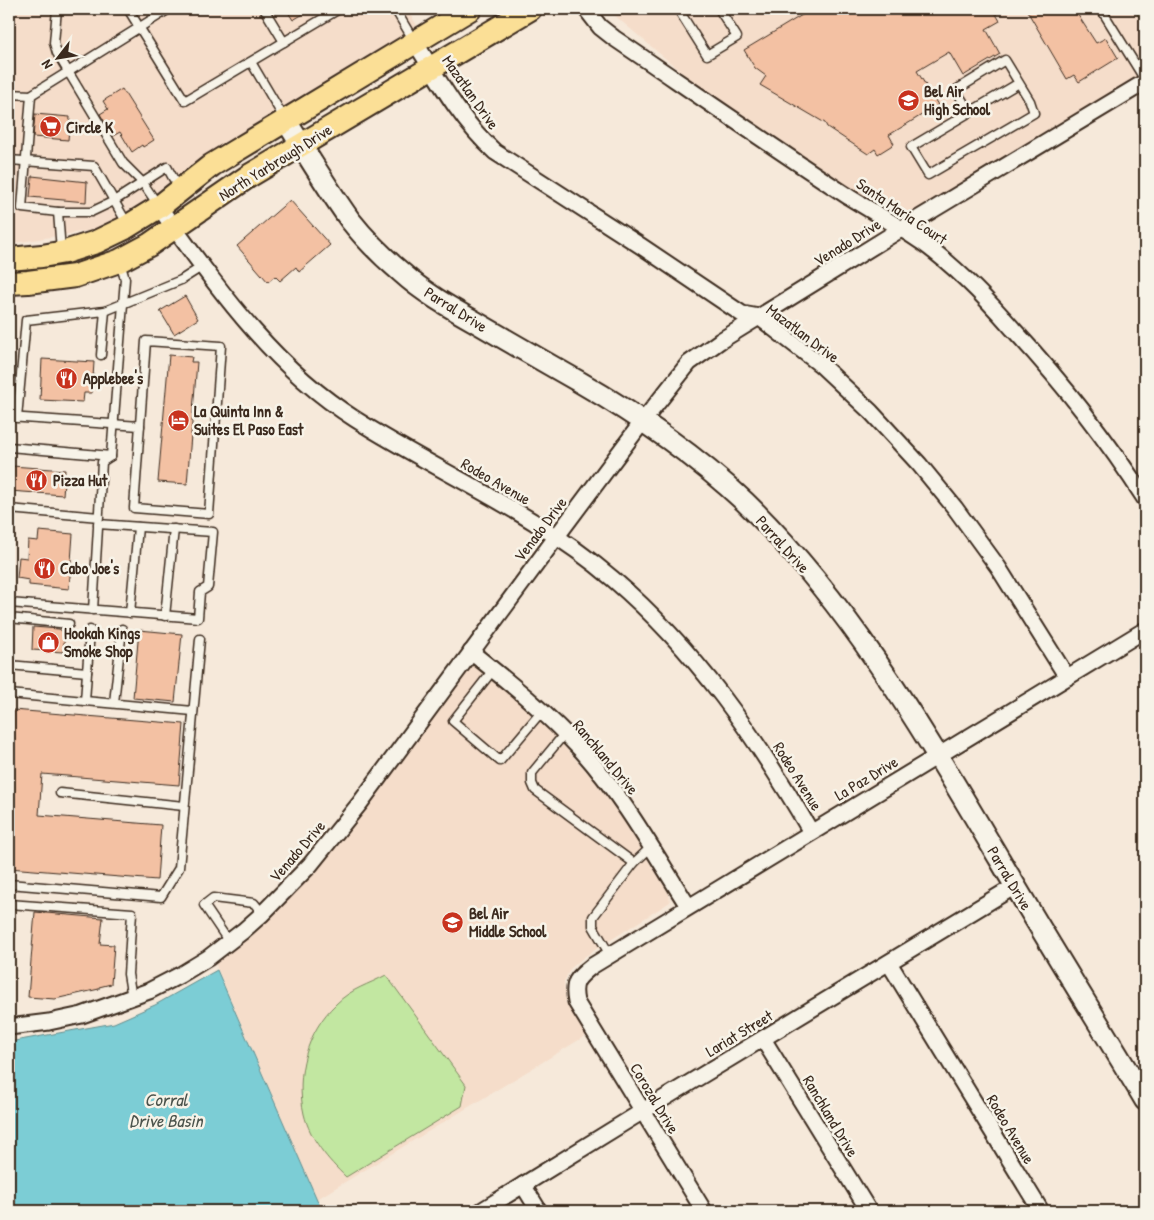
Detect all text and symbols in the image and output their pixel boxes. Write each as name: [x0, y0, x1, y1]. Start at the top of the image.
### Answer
north arrow: [32, 32, 82, 82]
street label: Mazatlan Drive: [437, 50, 505, 134]
text: N: [36, 56, 56, 73]
place label: Bel Air High School: [924, 80, 991, 121]
school or university icon: Bel Air High School: [896, 88, 920, 112]
supermarket icon: Circle K: [38, 115, 62, 139]
place label: Circle K: [66, 116, 114, 138]
street label: North Yarbrough Drive: [214, 118, 336, 206]
street label: Santa Maria Court: [852, 173, 952, 250]
street label: Venado Drive: [809, 212, 885, 271]
street label: Parral Drive: [420, 281, 492, 337]
street label: Mazatlan Drive: [762, 298, 844, 368]
restaurant icon: Applebee's: [55, 366, 79, 390]
place label: Applebee's: [83, 367, 144, 390]
place label: La Quinta Inn & Suites El Paso East: [194, 400, 304, 440]
hotel icon: La Quinta Inn & Suites El Paso East: [166, 408, 190, 432]
street label: Rodeo Avenue: [457, 452, 535, 510]
restaurant icon: Pizza Hut: [25, 468, 49, 492]
place label: Pizza Hut: [53, 469, 108, 491]
street label: Venado Drive: [509, 492, 572, 566]
street label: Parral Drive: [751, 510, 815, 578]
restaurant icon: Cabo Joe's: [32, 556, 56, 580]
place label: Cabo Joe's: [60, 557, 120, 579]
place label: Hookah Kings Smoke Shop: [64, 622, 141, 663]
shop icon: Hookah Kings Smoke Shop: [36, 630, 60, 654]
street label: Ranchland Drive: [568, 715, 644, 800]
street label: Rodeo Avenue: [768, 738, 828, 815]
street label: La Paz Drive: [830, 750, 902, 806]
street label: Venado Drive: [264, 815, 330, 887]
street label: Parral Drive: [982, 842, 1038, 914]
place label: Bel Air Middle School: [469, 902, 547, 942]
school or university icon: Bel Air Middle School: [441, 910, 465, 934]
street label: Lariat Street: [701, 1004, 777, 1062]
street label: Corozal Drive: [625, 1058, 685, 1138]
street label: Ranchland Drive: [798, 1071, 864, 1161]
water label: Corral Drive Basin: [129, 1087, 205, 1133]
street label: Rodeo Avenue: [982, 1090, 1041, 1168]

